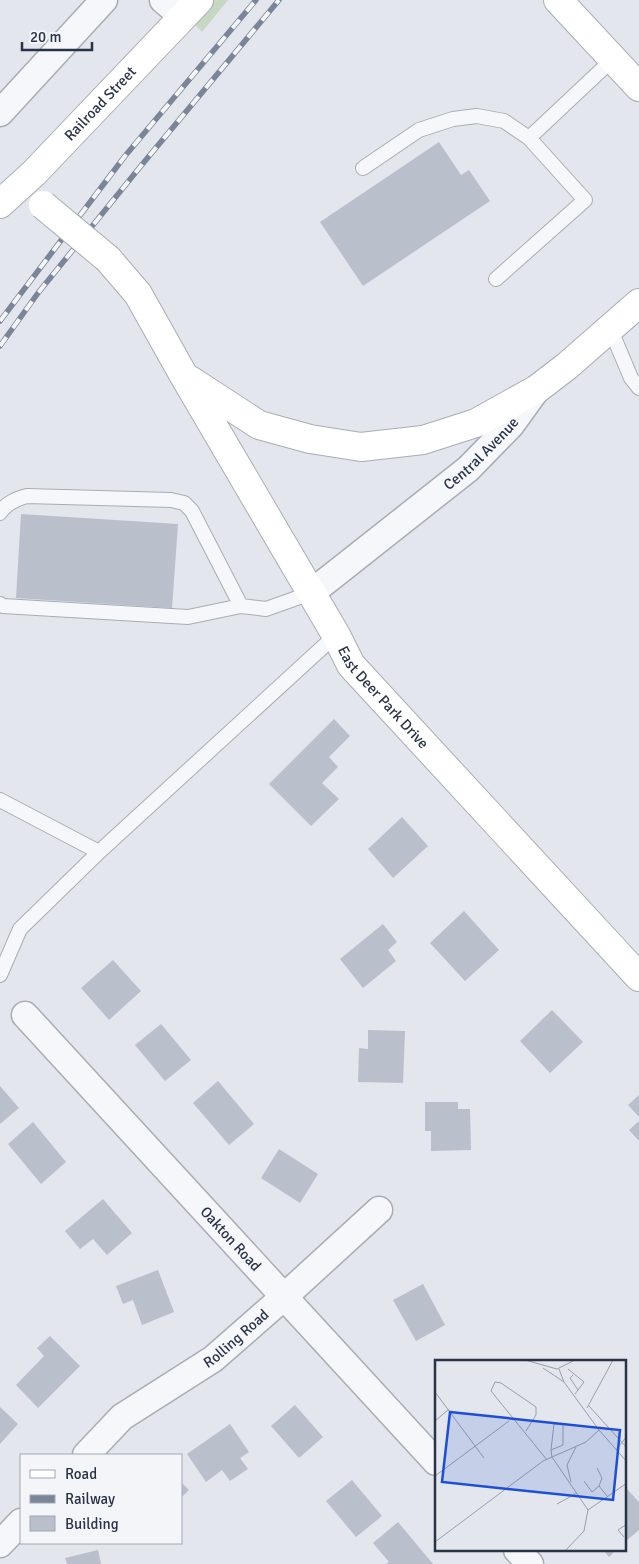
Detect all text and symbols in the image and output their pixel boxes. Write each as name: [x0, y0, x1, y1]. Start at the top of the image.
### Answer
scale bar: [22, 20, 92, 52]
text: 20 m: [30, 28, 61, 46]
street label: Railroad Street: [61, 63, 140, 144]
street label: Central Avenue: [440, 414, 523, 494]
street label: East Deer Park Drive: [334, 643, 432, 752]
street label: Oakton Road: [197, 1203, 265, 1275]
street label: Rolling Road: [200, 1305, 273, 1372]
inset map: [435, 1360, 626, 1552]
legend: [20, 1454, 182, 1544]
text: Road: [65, 1465, 97, 1483]
text: Railway: [65, 1490, 115, 1508]
text: Building: [65, 1515, 119, 1533]

